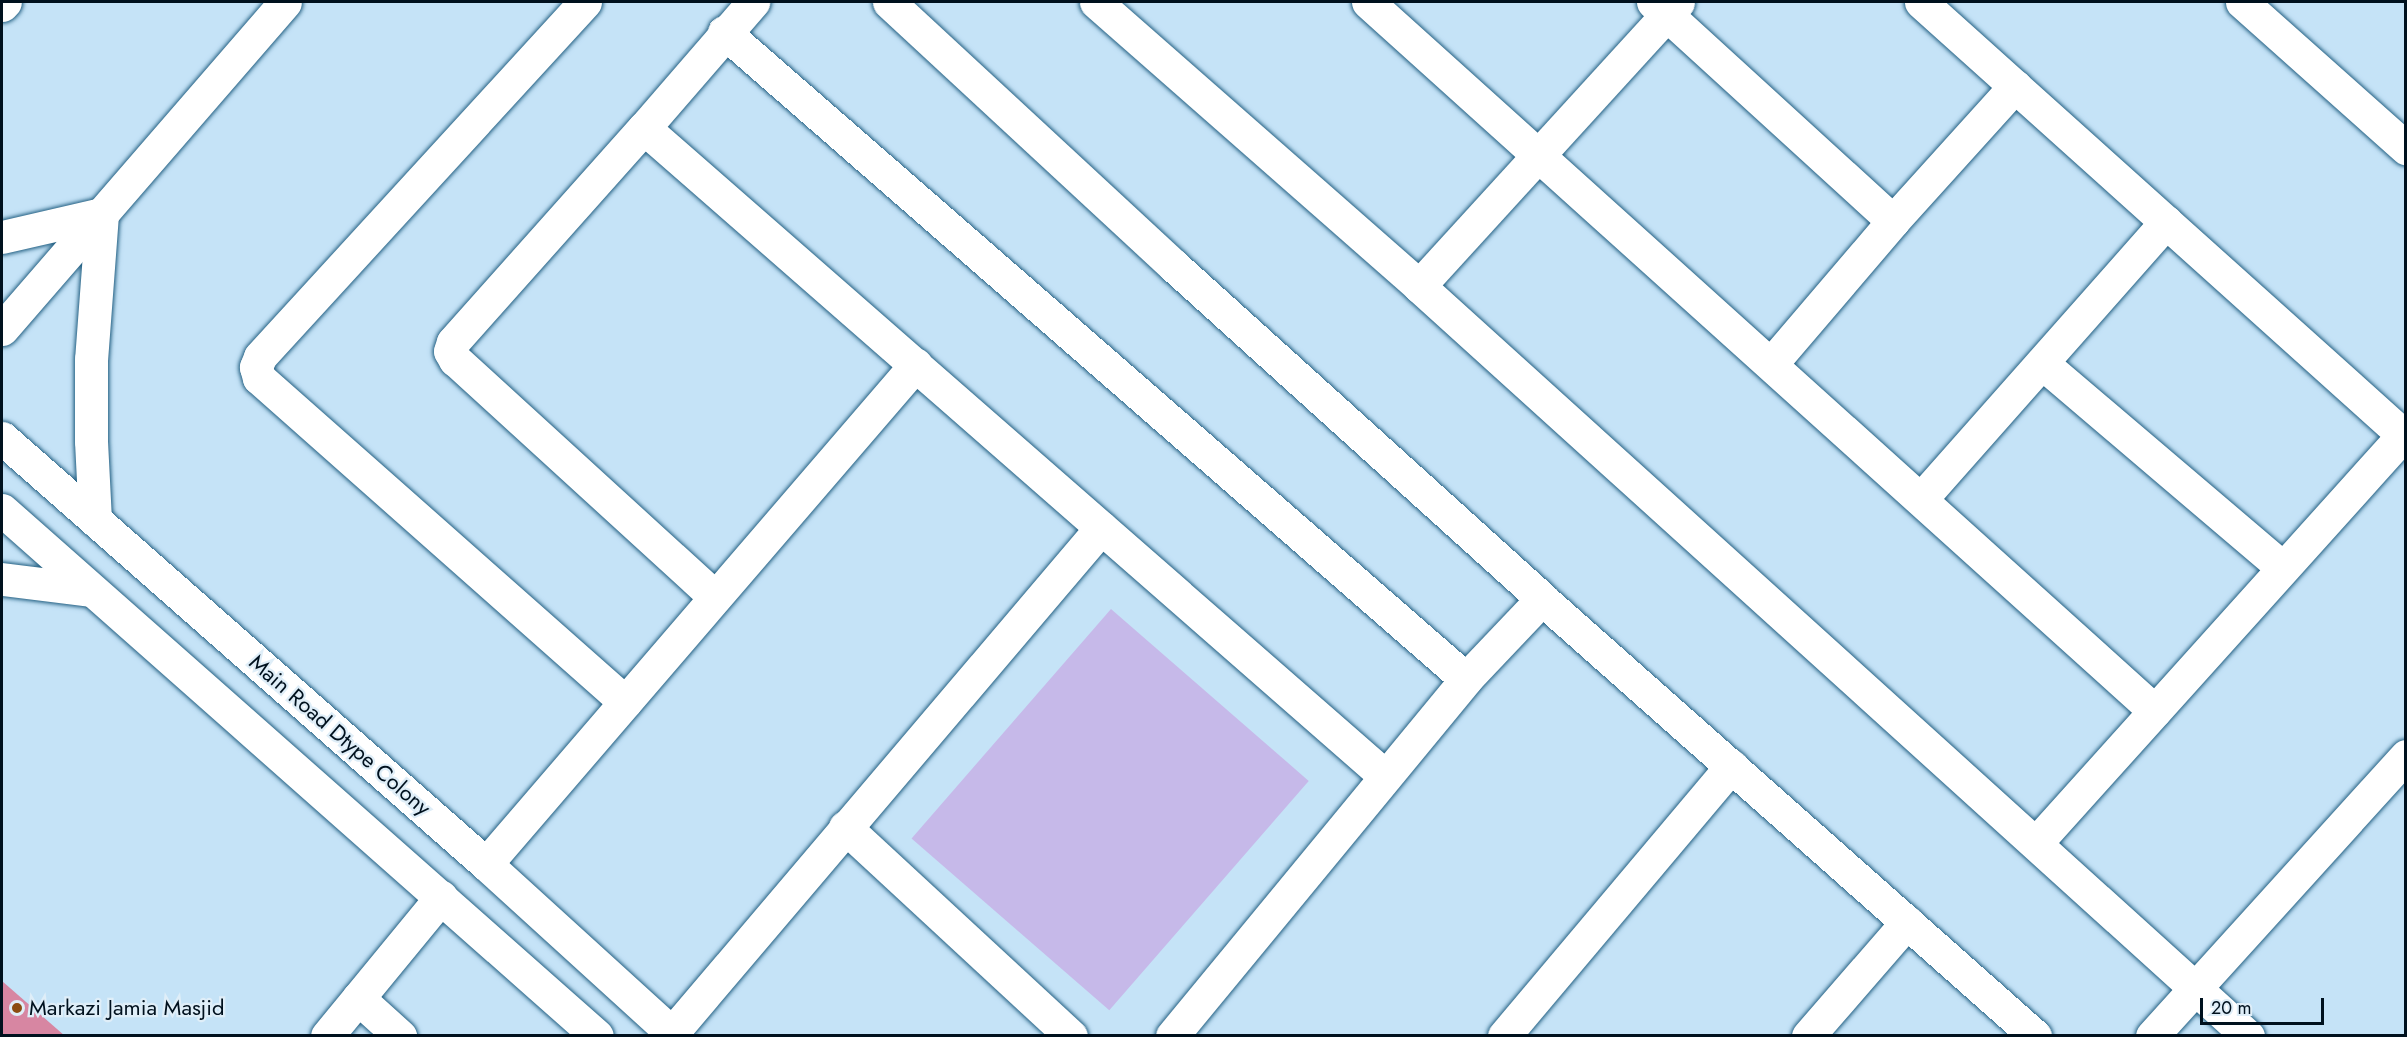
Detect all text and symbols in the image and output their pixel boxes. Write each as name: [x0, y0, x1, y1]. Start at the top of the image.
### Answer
street label: Main Road Dtype Colony: [244, 649, 436, 821]
scale bar: [2203, 986, 2328, 1024]
place label: Markazi Jamia Masjid: [29, 995, 225, 1021]
text: 20 m: [2211, 995, 2251, 1021]
marker: Markazi Jamia Masjid: [10, 1001, 24, 1015]

